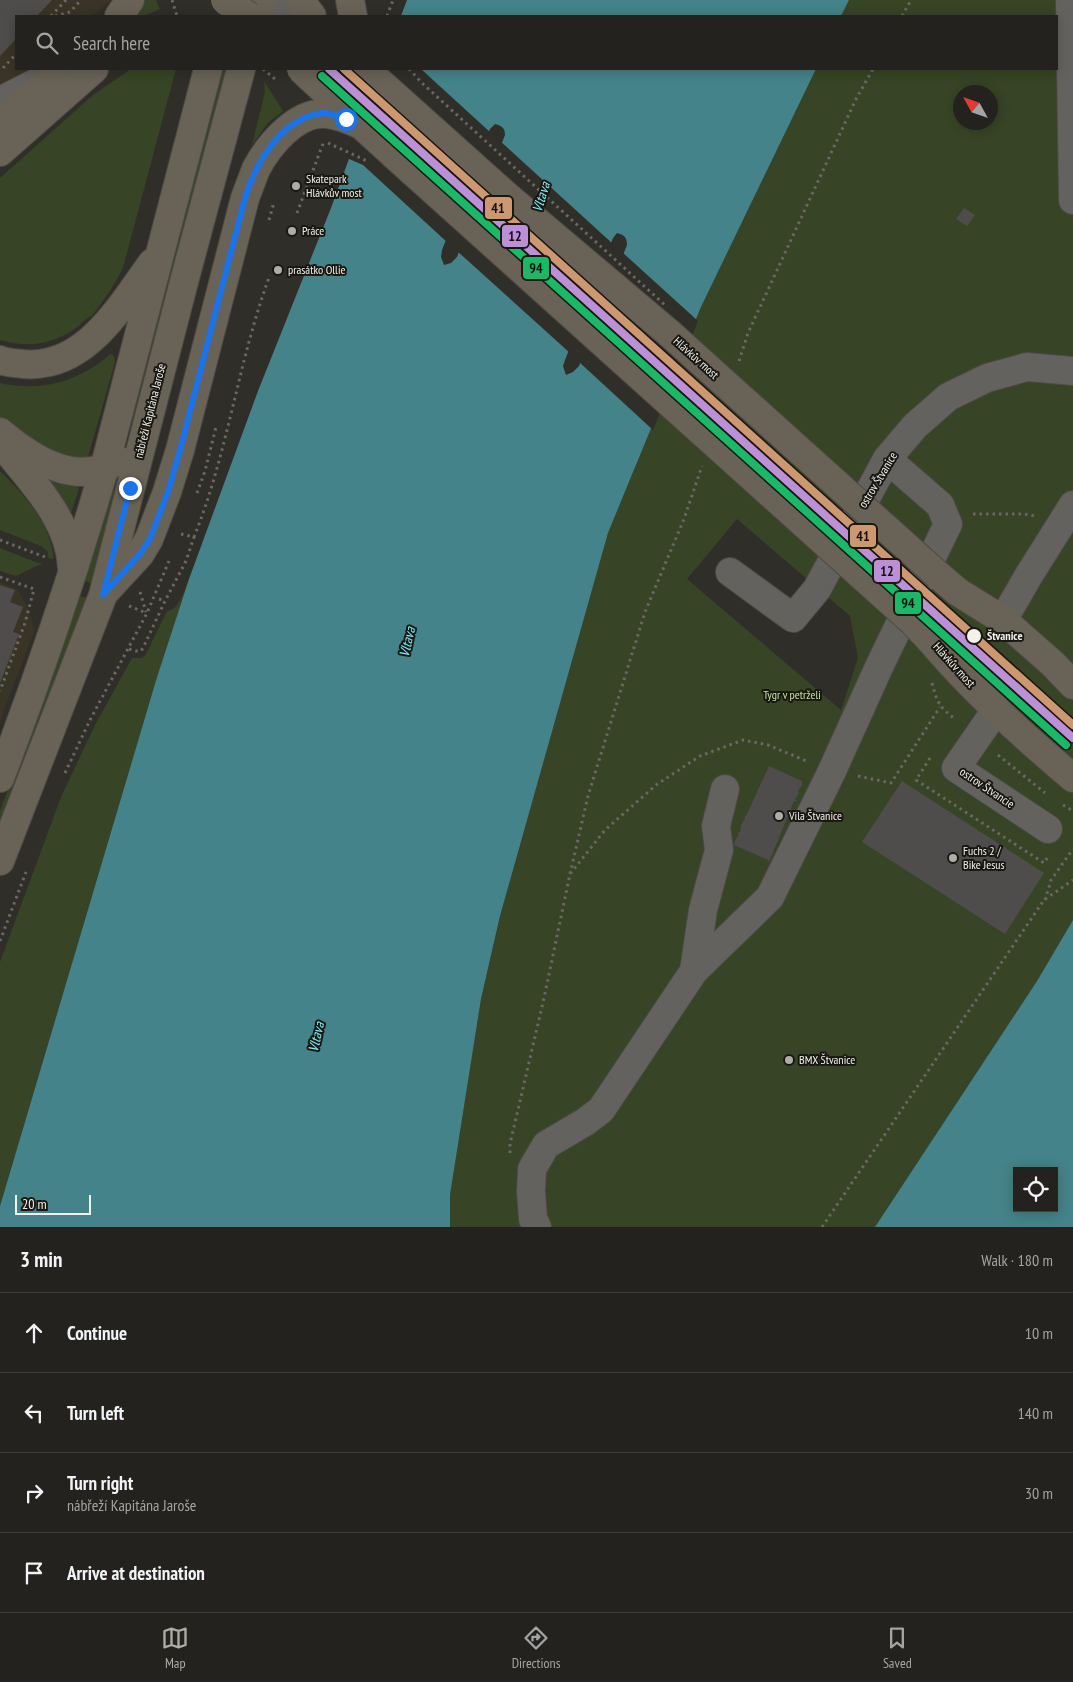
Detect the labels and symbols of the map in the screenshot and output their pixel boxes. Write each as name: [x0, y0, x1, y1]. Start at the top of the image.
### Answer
north arrow: [953, 85, 998, 130]
route start: [335, 108, 358, 131]
place label: Skatepark Hlávkův most: [306, 171, 362, 200]
water label: Vltava: [528, 179, 554, 214]
marker: Skatepark Hlávkův most: [290, 180, 302, 192]
line badge: 41: [484, 196, 513, 220]
text: 41: [491, 199, 505, 217]
place label: Práce: [302, 223, 324, 238]
line badge: 12: [501, 224, 529, 248]
marker: Práce: [286, 225, 298, 237]
text: 12: [508, 227, 522, 245]
line badge: 94: [522, 256, 550, 280]
text: 94: [529, 259, 543, 277]
place label: prasátko Ollie: [288, 262, 346, 277]
marker: prasátko Ollie: [272, 264, 284, 276]
street label: Hlávkův most: [671, 333, 723, 382]
street label: nábřeží Kapitána Jaroše: [130, 362, 169, 460]
street label: ostrov Štvanice: [855, 449, 900, 510]
route end: [119, 477, 142, 500]
line badge: 41: [849, 524, 877, 548]
text: 41: [856, 527, 870, 545]
line badge: 12: [873, 559, 901, 583]
text: 12: [880, 562, 894, 580]
line badge: 94: [894, 591, 922, 615]
text: 94: [901, 594, 915, 612]
water label: Vltava: [395, 624, 419, 659]
marker: Štvanice: [965, 627, 983, 645]
place label: Štvanice: [987, 628, 1023, 643]
street label: Hlávkův most: [930, 639, 979, 691]
park label: Tygr v petrželi: [763, 687, 821, 702]
street label: ostrov Štvancie: [957, 764, 1017, 811]
place label: Vila Štvanice: [788, 808, 842, 823]
marker: Vila Štvanice: [773, 810, 785, 822]
place label: Fuchs 2 / Bike Jesus: [963, 843, 1004, 872]
marker: Fuchs 2 / Bike Jesus: [947, 852, 959, 864]
water label: Vltava: [304, 1019, 328, 1054]
place label: BMX Štvanice: [799, 1052, 855, 1067]
marker: BMX Štvanice: [783, 1054, 795, 1066]
scale bar: [15, 1192, 91, 1215]

